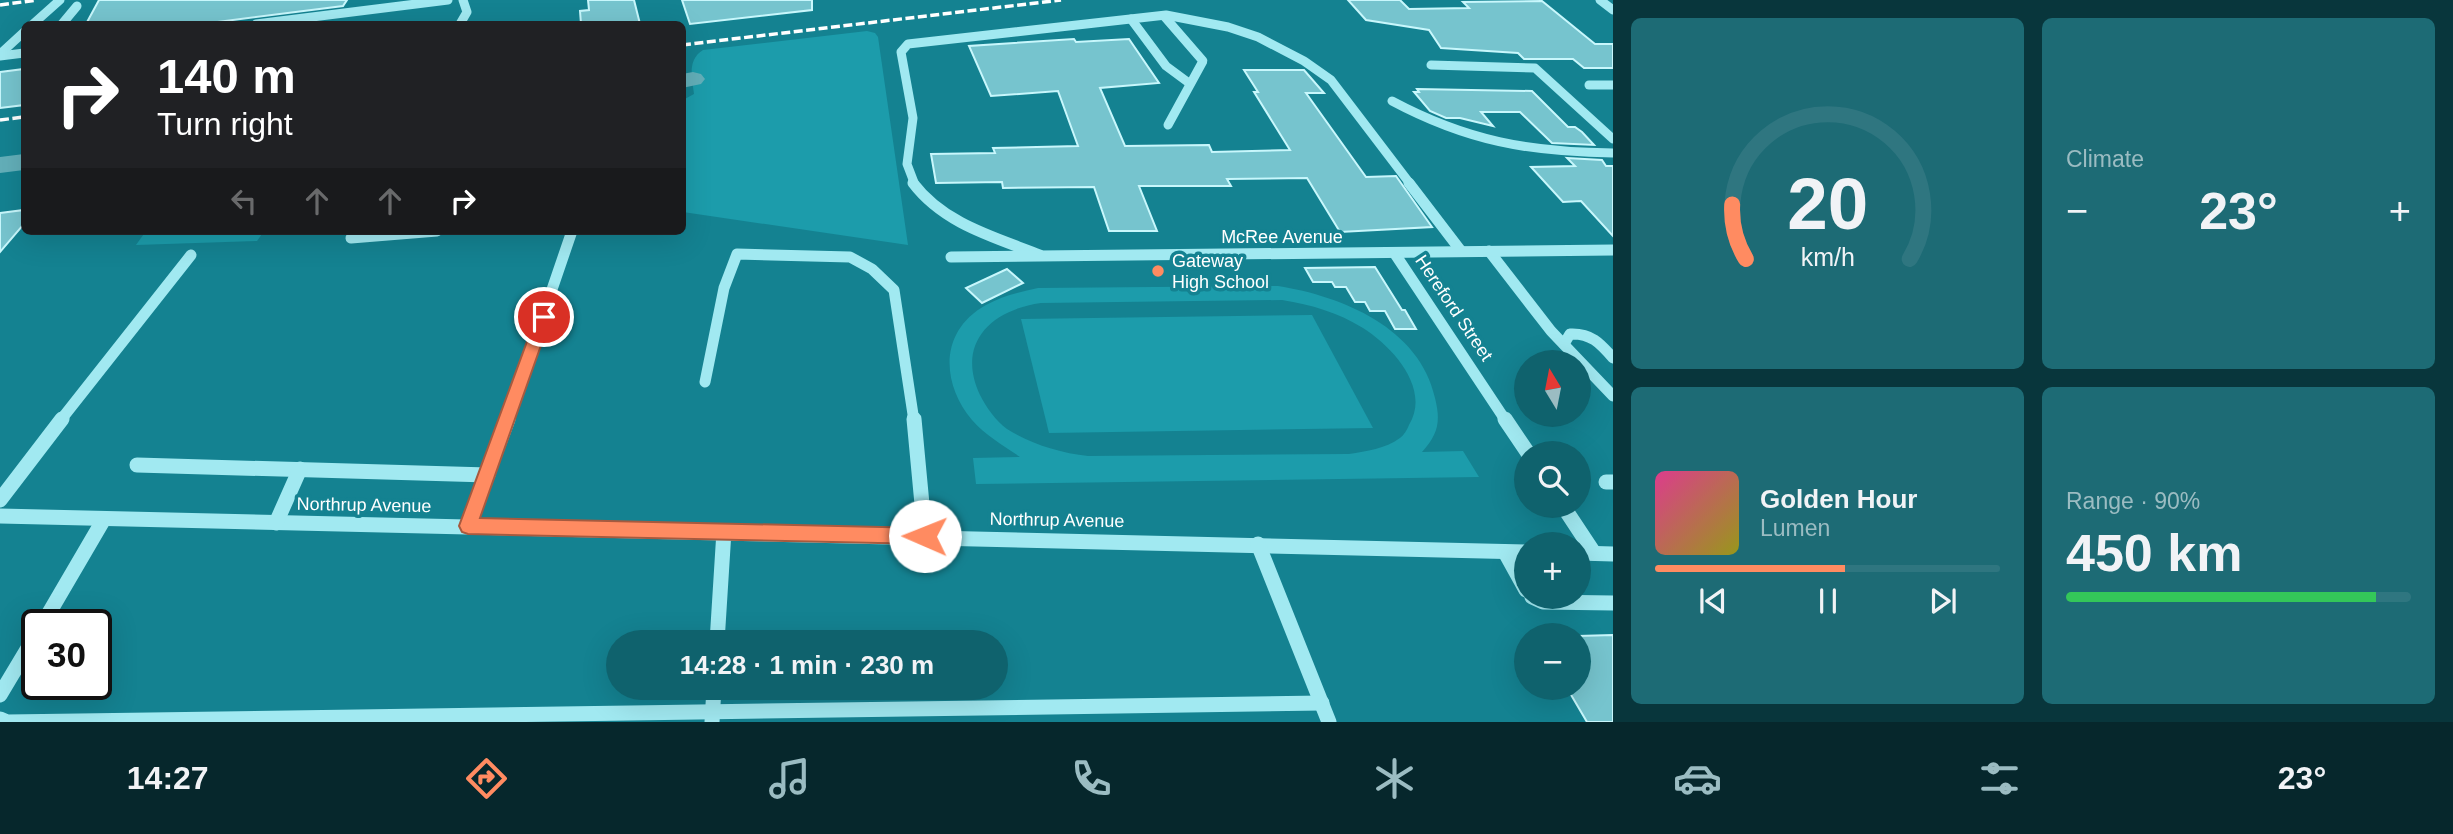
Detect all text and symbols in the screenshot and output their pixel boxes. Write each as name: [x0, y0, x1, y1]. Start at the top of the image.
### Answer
icon: right: [42, 49, 133, 140]
text: 140 m: [157, 49, 296, 103]
text: Turn right: [157, 106, 293, 142]
text: Climate: [2066, 146, 2144, 172]
text: 20: [1787, 164, 1868, 245]
icon: left: [225, 182, 263, 220]
icon: ahead: [298, 182, 336, 220]
icon: ahead: [371, 182, 409, 220]
icon: right: [444, 182, 482, 220]
text: 23°: [2199, 182, 2278, 240]
text: −: [2066, 190, 2088, 232]
text: +: [2389, 190, 2411, 232]
street label: McRee Avenue: [1221, 227, 1343, 247]
text: km/h: [1800, 243, 1855, 271]
place label: Gateway High School: [1172, 251, 1269, 292]
street label: Hereford Street: [1411, 251, 1497, 365]
marker: Gateway High School: [1150, 263, 1166, 279]
pin: [514, 287, 574, 347]
icon: arrive: [525, 298, 563, 336]
north arrow: [1514, 350, 1591, 427]
map controls: [1514, 350, 1591, 700]
button: search: [1514, 441, 1591, 518]
text: Golden Hour: [1760, 484, 1917, 514]
text: Range · 90%: [2066, 488, 2200, 514]
street label: Northrup Avenue: [296, 494, 432, 516]
position arrow: [888, 499, 962, 573]
street label: Northrup Avenue: [989, 509, 1125, 531]
text: Lumen: [1760, 515, 1830, 541]
text: 450 km: [2066, 524, 2242, 582]
button: +: [1514, 532, 1591, 609]
icon: previous: [1694, 582, 1732, 620]
icon: pause: [1809, 582, 1847, 620]
icon: next: [1924, 582, 1962, 620]
speed limit sign: 30: [21, 609, 112, 700]
button: −: [1514, 623, 1591, 700]
text: 14:28 · 1 min · 230 m: [680, 650, 934, 680]
icon: directions: [462, 754, 511, 803]
icon: music: [765, 754, 814, 803]
icon: phone: [1067, 754, 1116, 803]
icon: climate: [1370, 754, 1419, 803]
icon: car: [1673, 754, 1722, 803]
icon: filters: [1975, 754, 2024, 803]
text: 14:27: [127, 760, 209, 796]
text: 23°: [2278, 760, 2326, 796]

